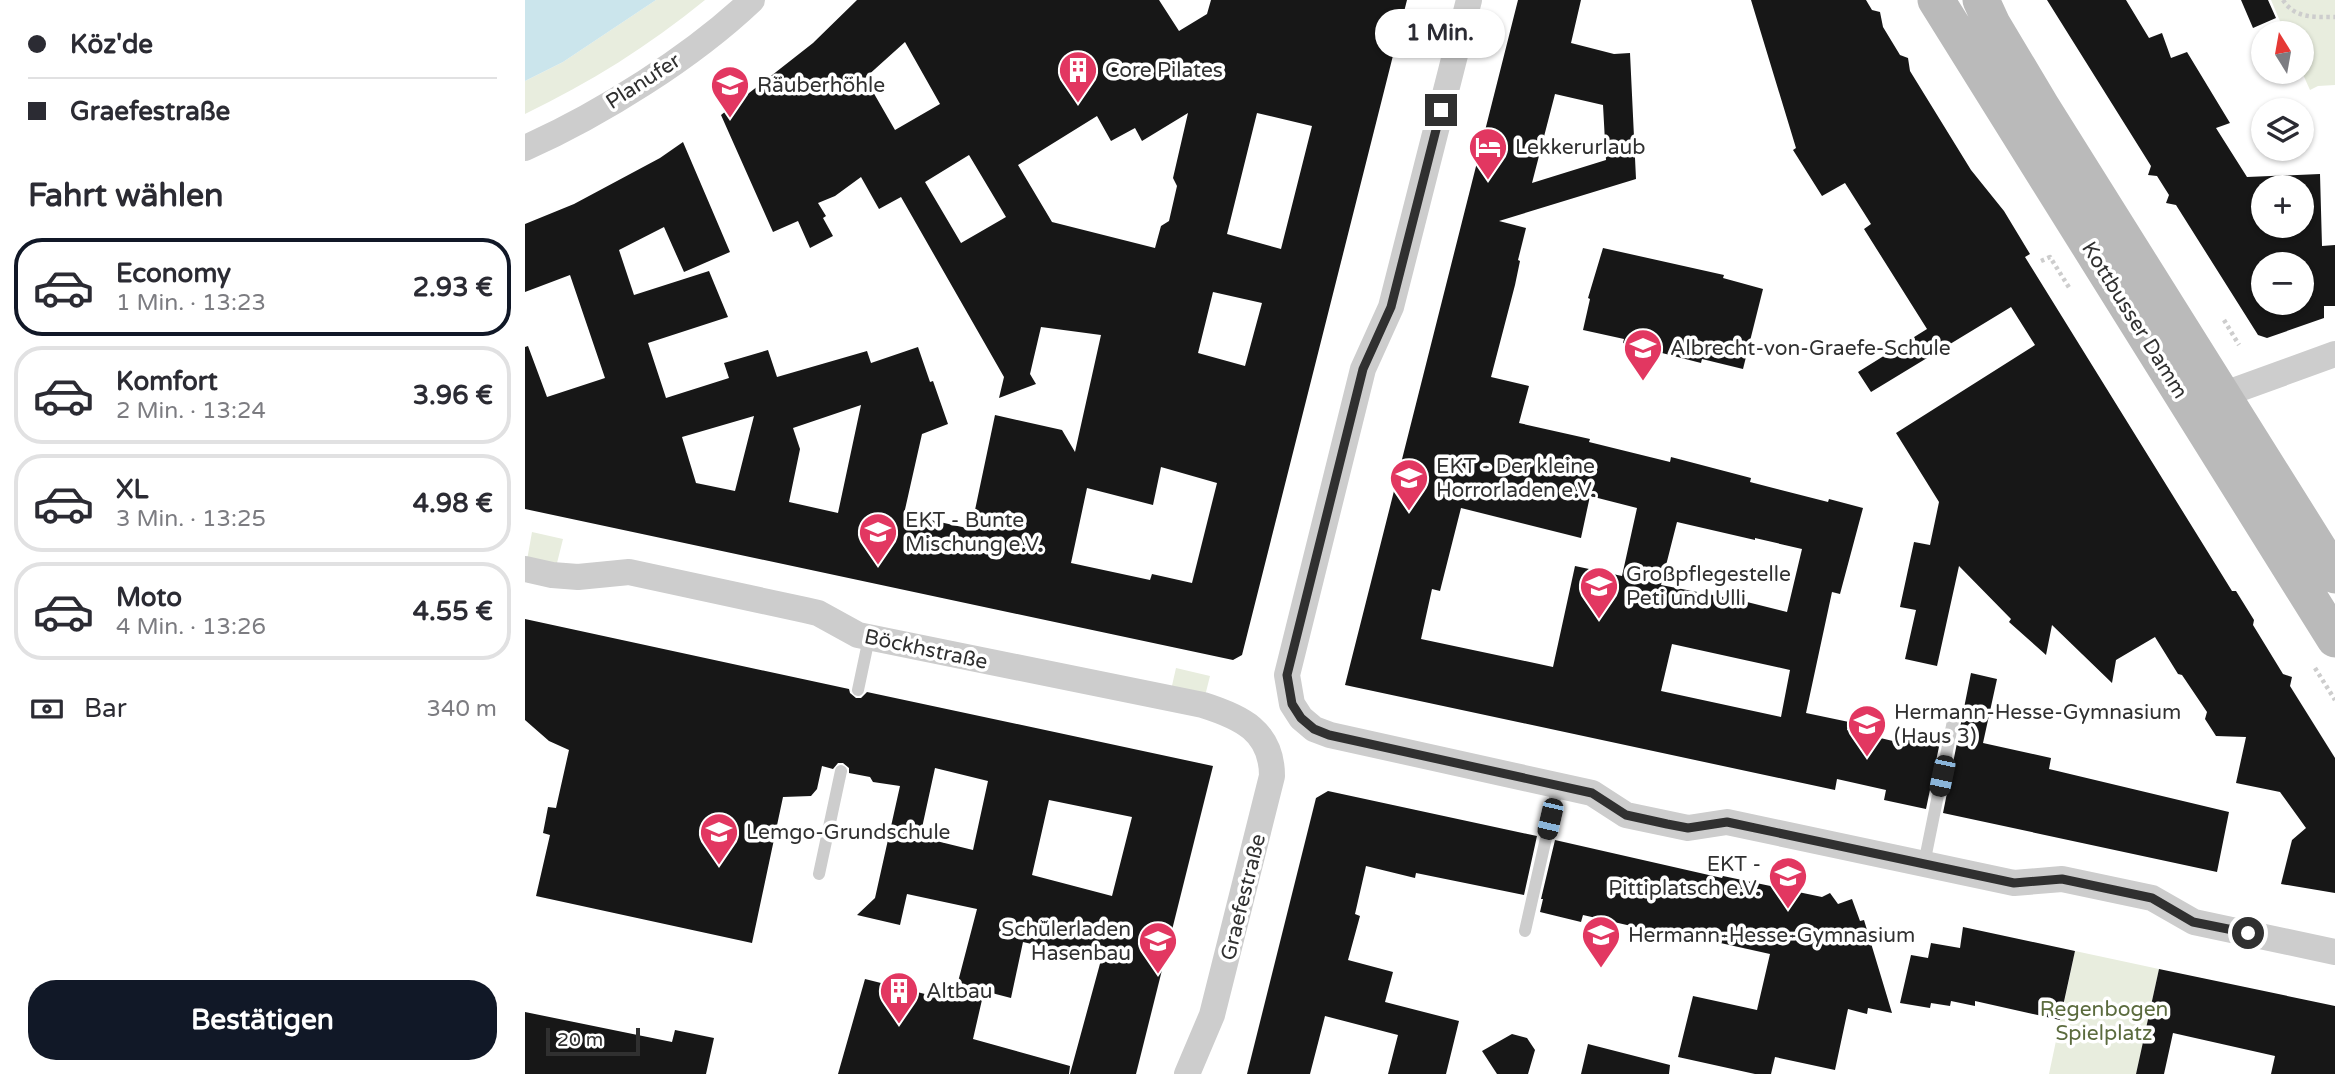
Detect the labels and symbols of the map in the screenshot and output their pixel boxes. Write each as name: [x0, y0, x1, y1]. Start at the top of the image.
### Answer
callout: 1 Min.: [1376, 8, 1506, 57]
north arrow: [2251, 21, 2313, 84]
street label: Planufer: [601, 48, 685, 115]
building icon: Core Pilates: [1057, 49, 1099, 104]
place label: Core Pilates: [1105, 58, 1223, 83]
school or university icon: Räuberhöhle: [709, 64, 751, 119]
place label: Räuberhöhle: [757, 73, 885, 98]
route end: [1425, 94, 1457, 126]
hotel icon: Lekkerurlaub: [1467, 126, 1509, 181]
place label: Lekkerurlaub: [1515, 135, 1645, 160]
street label: Kottbusser Damm: [2076, 237, 2193, 403]
school or university icon: Albrecht-von-Graefe-Schule: [1622, 327, 1664, 382]
place label: Albrecht-von-Graefe-Schule: [1670, 336, 1951, 361]
place label: EKT - Der kleine Horrorladen e.V.: [1436, 454, 1596, 503]
school or university icon: EKT - Der kleine Horrorladen e.V.: [1388, 457, 1430, 512]
place label: EKT - Bunte Mischung e.V.: [905, 508, 1043, 557]
school or university icon: EKT - Bunte Mischung e.V.: [857, 511, 899, 566]
place label: Großpflegestelle Peti und Ulli: [1626, 562, 1791, 611]
school or university icon: Großpflegestelle Peti und Ulli: [1578, 565, 1620, 620]
street label: Böckhstraße: [862, 624, 990, 675]
place label: Hermann-Hesse-Gymnasium (Haus 3): [1894, 700, 2181, 749]
school or university icon: Hermann-Hesse-Gymnasium (Haus 3): [1846, 703, 1888, 758]
car: [1928, 753, 1957, 799]
car: [1536, 796, 1565, 842]
school or university icon: Lemgo-Grundschule: [698, 811, 740, 866]
place label: Lemgo-Grundschule: [746, 820, 951, 845]
street label: Graefestraße: [1216, 831, 1271, 963]
place label: EKT - Pittiplatsch e.V.: [1608, 852, 1761, 901]
school or university icon: EKT - Pittiplatsch e.V.: [1767, 855, 1809, 910]
school or university icon: Hermann-Hesse-Gymnasium: [1580, 914, 1622, 969]
place label: Schülerladen Hasenbau: [1001, 917, 1131, 966]
route start: [2232, 917, 2264, 949]
school or university icon: Schülerladen Hasenbau: [1137, 920, 1179, 975]
place label: Hermann-Hesse-Gymnasium: [1628, 923, 1915, 948]
building icon: Altbau: [878, 970, 920, 1025]
place label: Altbau: [926, 979, 993, 1004]
park label: Regenbogen Spielplatz: [2040, 997, 2168, 1046]
scale bar: [546, 1025, 641, 1057]

